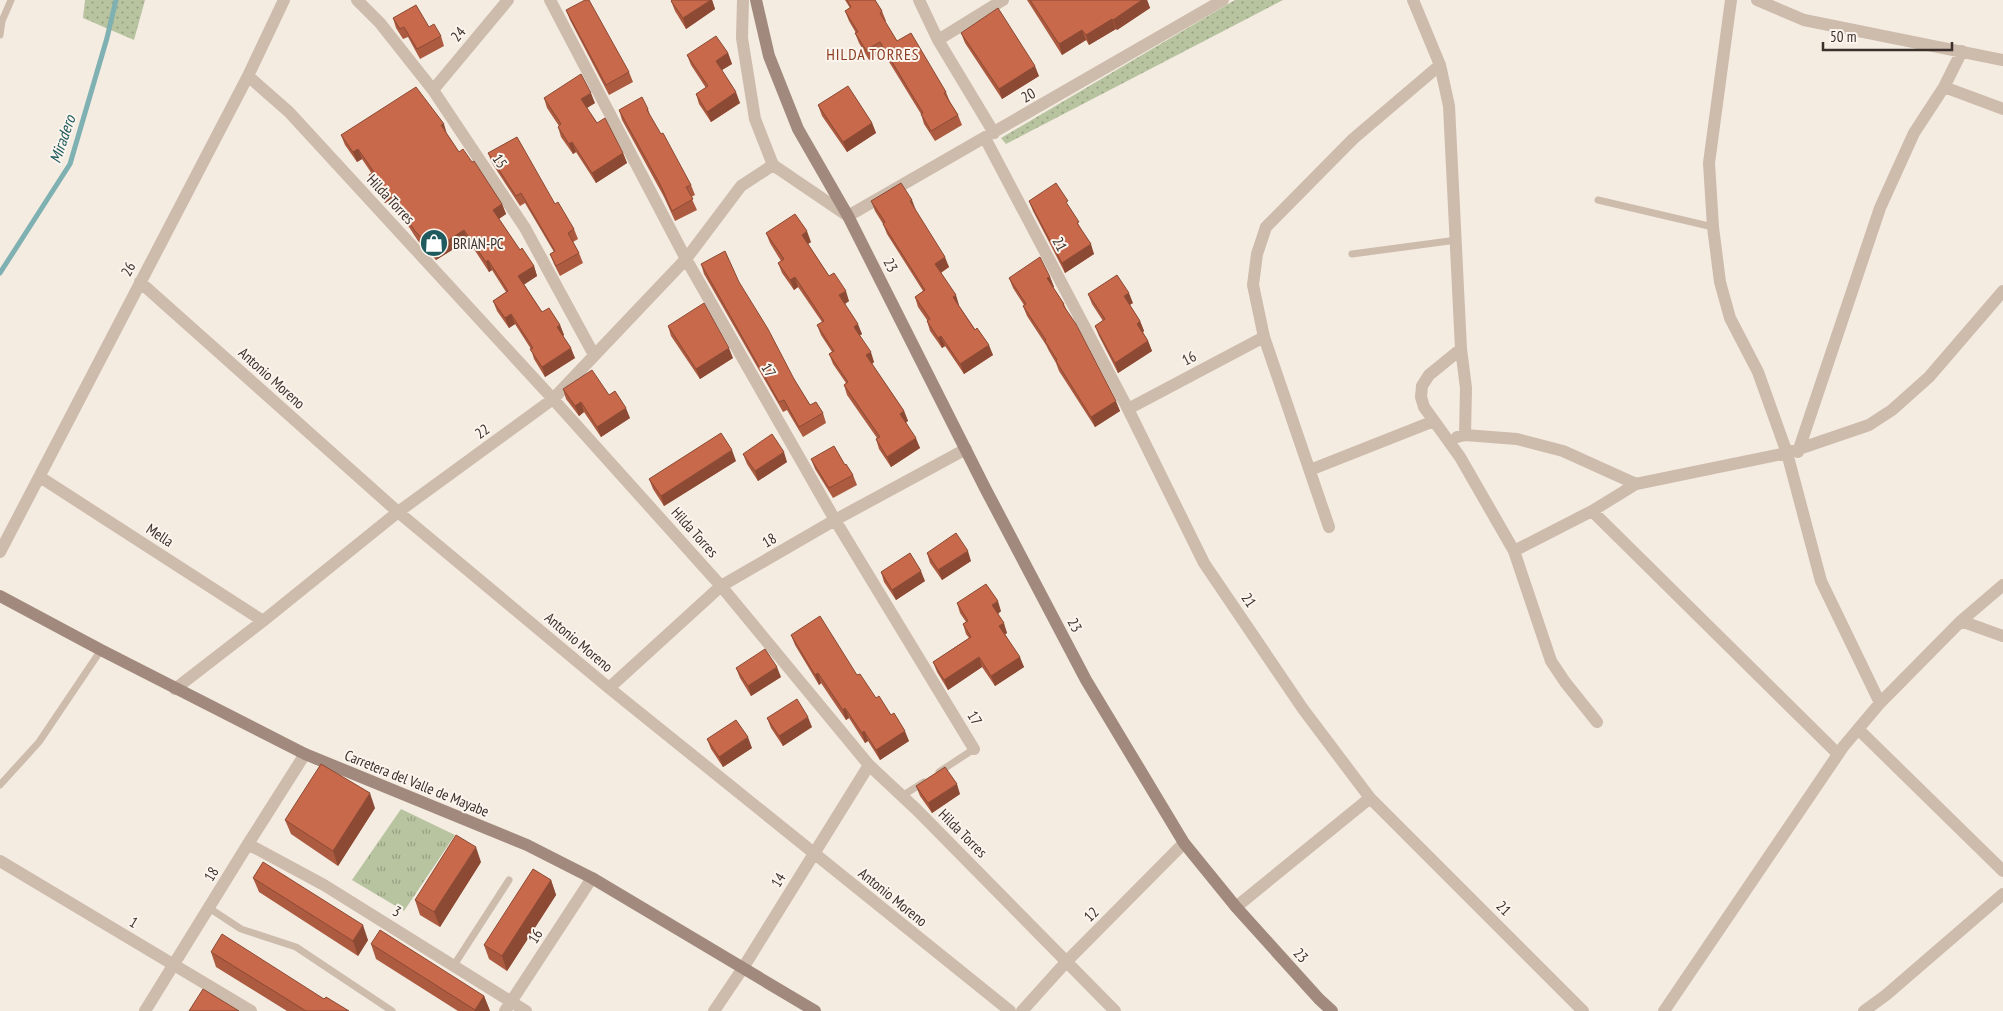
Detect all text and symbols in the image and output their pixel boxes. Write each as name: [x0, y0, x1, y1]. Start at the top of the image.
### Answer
scale bar: [1823, 20, 1952, 52]
street label: 24: [446, 23, 470, 45]
text: 50 m: [1830, 27, 1856, 46]
district label: HILDA TORRES: [826, 44, 920, 64]
street label: 20: [1017, 83, 1039, 107]
water label: Miradero: [45, 111, 80, 166]
street label: 15: [488, 150, 512, 172]
street label: Hilda Torres: [363, 170, 419, 228]
shop icon: BRIAN-PC: [419, 228, 449, 258]
place label: BRIAN-PC: [453, 234, 504, 253]
street label: 21: [1048, 234, 1072, 254]
street label: 23: [879, 255, 903, 275]
street label: 26: [116, 258, 140, 279]
street label: Antonio Moreno: [235, 343, 309, 413]
street label: 16: [1179, 346, 1200, 370]
street label: 17: [757, 359, 781, 381]
street label: 22: [471, 419, 493, 443]
street label: Hilda Torres: [667, 503, 723, 561]
street label: Mella: [143, 519, 177, 551]
street label: 18: [758, 528, 780, 552]
street label: 21: [1237, 589, 1261, 611]
street label: Antonio Moreno: [541, 608, 617, 676]
street label: 23: [1063, 615, 1087, 635]
street label: 17: [963, 707, 987, 729]
street label: Carretera del Valle de Mayabe: [342, 745, 492, 821]
street label: Hilda Torres: [935, 805, 991, 861]
street label: 18: [199, 863, 223, 885]
street label: Antonio Moreno: [855, 863, 931, 931]
street label: 14: [766, 869, 790, 891]
street label: 21: [1493, 897, 1515, 919]
street label: 3: [389, 901, 405, 921]
street label: 12: [1080, 903, 1102, 925]
street label: 1: [126, 912, 142, 932]
street label: 16: [523, 925, 547, 947]
street label: 23: [1289, 944, 1313, 966]

